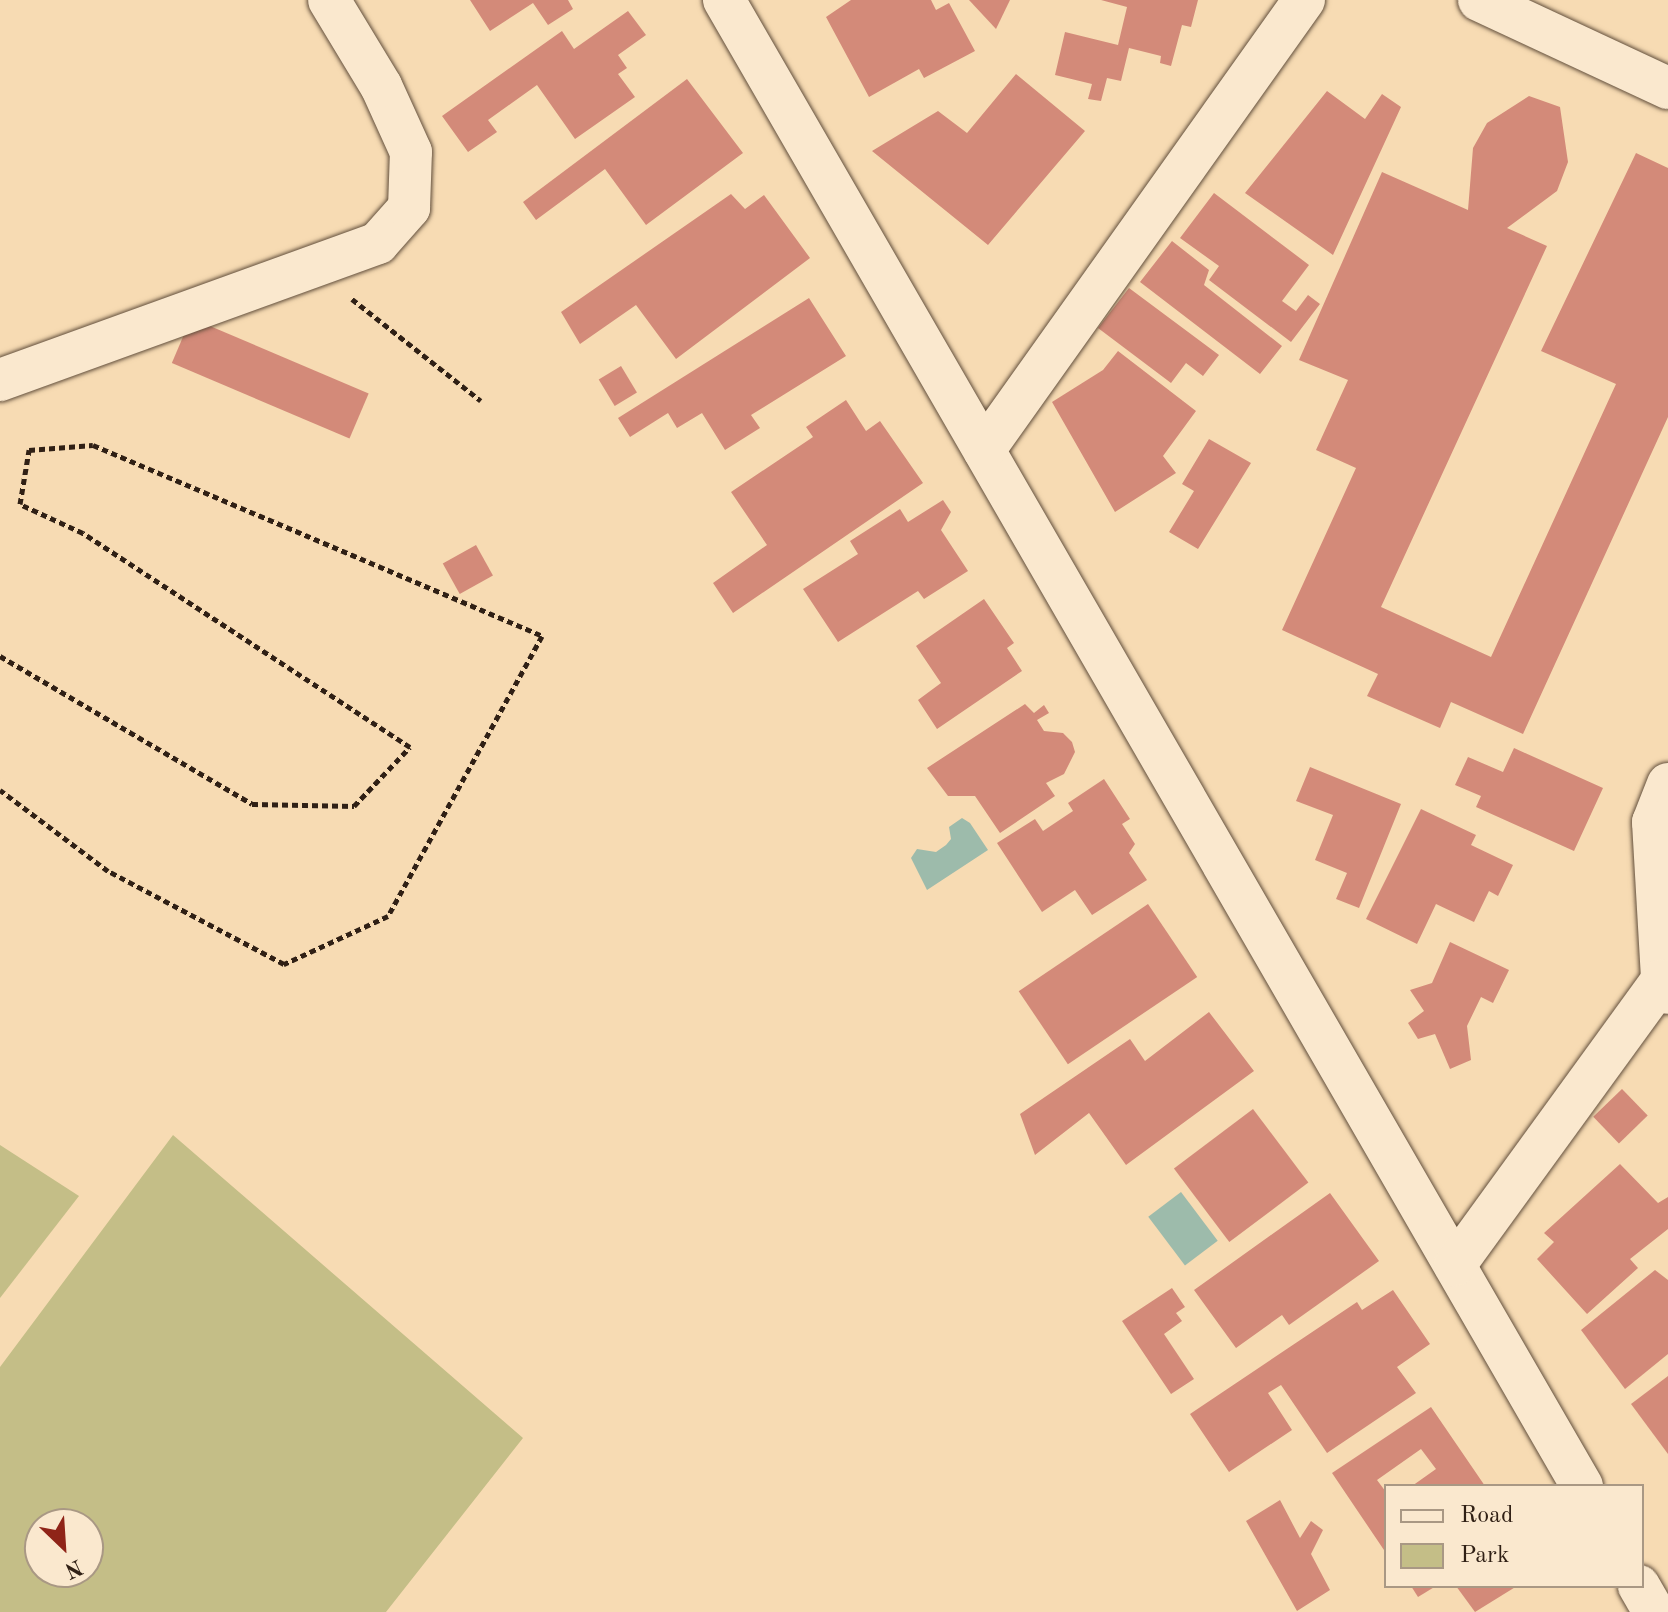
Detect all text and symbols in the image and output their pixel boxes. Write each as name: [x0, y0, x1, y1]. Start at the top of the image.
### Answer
legend: [1384, 1484, 1644, 1588]
text: Road: [1460, 1504, 1513, 1528]
north arrow: [24, 1508, 104, 1588]
text: Park: [1460, 1544, 1509, 1568]
text: N: [61, 1554, 86, 1581]

